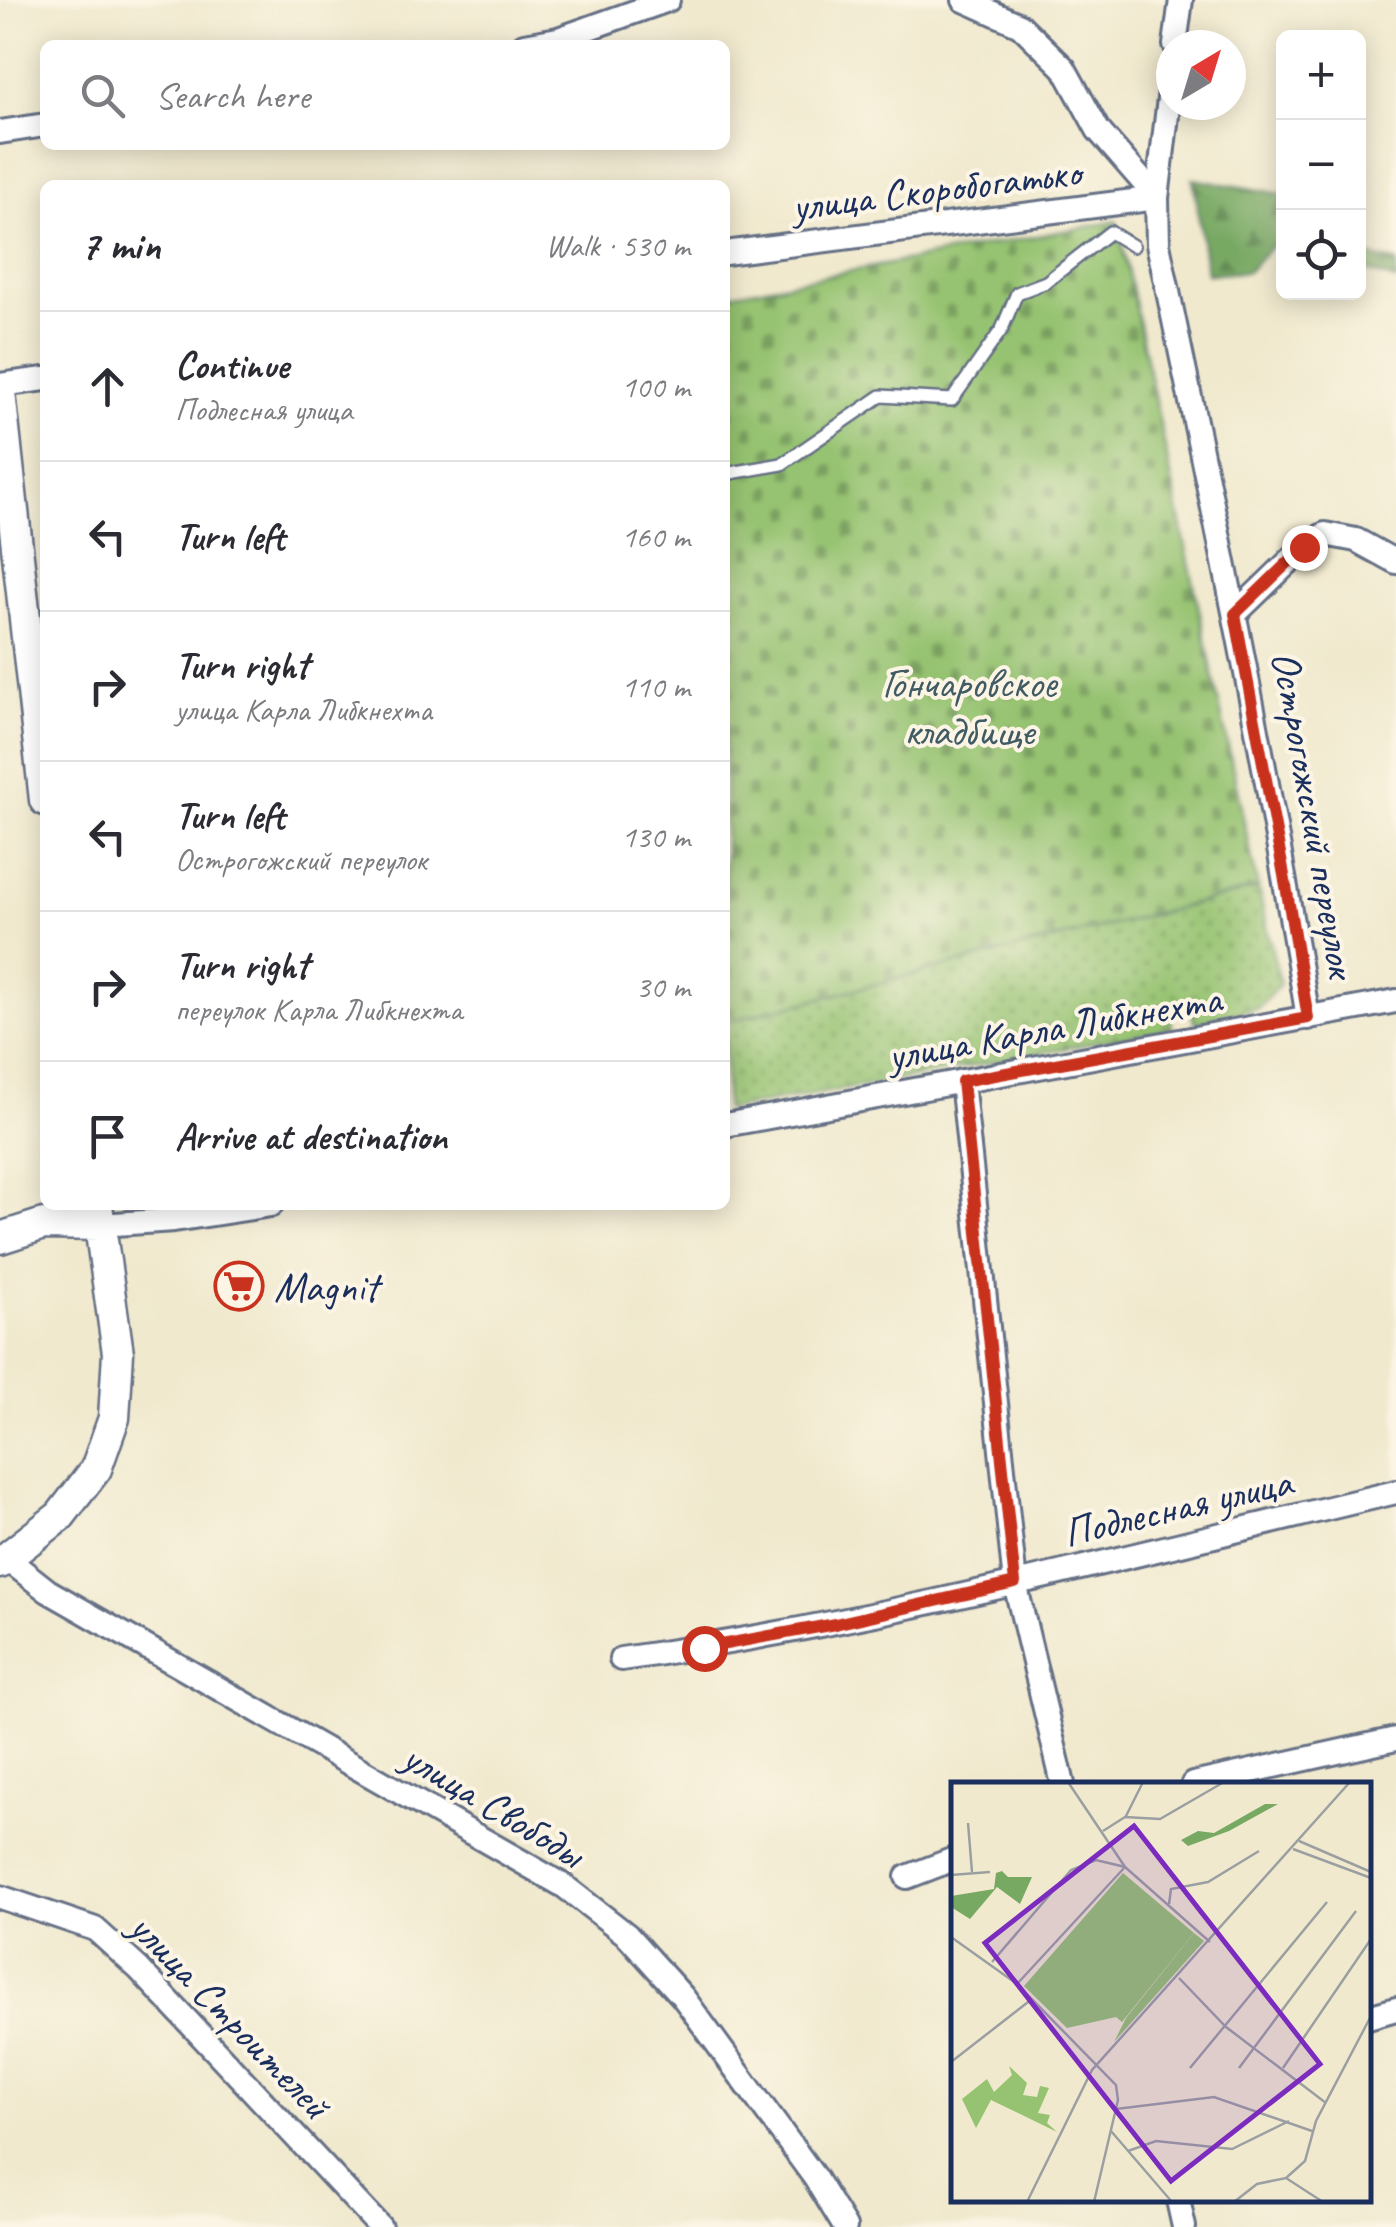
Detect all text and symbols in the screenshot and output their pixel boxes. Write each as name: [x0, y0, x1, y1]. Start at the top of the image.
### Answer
north arrow: [1156, 30, 1246, 120]
map controls: [1276, 30, 1366, 300]
button: +: [1276, 30, 1366, 120]
search box: [40, 40, 730, 150]
icon: search: [75, 68, 130, 123]
text: Search here: [155, 72, 310, 119]
button: −: [1276, 120, 1366, 210]
street label: улица Скоробогатько: [786, 145, 1088, 234]
button: locate: [1276, 210, 1366, 300]
text: 7 min: [80, 219, 160, 272]
text: Walk · 530 m: [546, 225, 690, 266]
text: Continue: [175, 342, 289, 389]
icon: ahead: [80, 359, 135, 414]
text: 100 m: [621, 366, 690, 407]
text: Подлесная улица: [175, 389, 352, 430]
icon: left: [80, 509, 135, 564]
text: Turn left: [175, 513, 285, 560]
text: 160 m: [621, 516, 690, 557]
route end: [1282, 525, 1328, 571]
text: Turn right: [175, 642, 309, 689]
street label: Острогожский переулок: [1259, 647, 1369, 985]
park label: Гончаровское кладбище: [882, 657, 1058, 758]
icon: right: [80, 659, 135, 714]
text: 110 m: [621, 666, 690, 707]
text: улица Карла Либкнехта: [175, 689, 432, 730]
text: Turn left: [175, 792, 285, 839]
icon: left: [80, 809, 135, 864]
text: 130 m: [621, 816, 690, 857]
text: Острогожский переулок: [175, 839, 427, 880]
text: Turn right: [175, 942, 309, 989]
icon: right: [80, 959, 135, 1014]
text: 30 m: [636, 966, 690, 1007]
street label: улица Карла Либкнехта: [881, 972, 1228, 1083]
text: переулок Карла Либкнехта: [175, 989, 462, 1030]
icon: arrive: [80, 1109, 135, 1164]
text: Arrive at destination: [175, 1113, 447, 1160]
supermarket icon: Magnit: [213, 1260, 265, 1312]
place label: Magnit: [274, 1261, 383, 1314]
street label: Подлесная улица: [1058, 1455, 1299, 1559]
route start: [682, 1626, 728, 1672]
street label: улица Свободы: [390, 1729, 596, 1881]
inset map: [951, 1782, 1371, 2202]
street label: улица Строителей: [116, 1899, 344, 2132]

